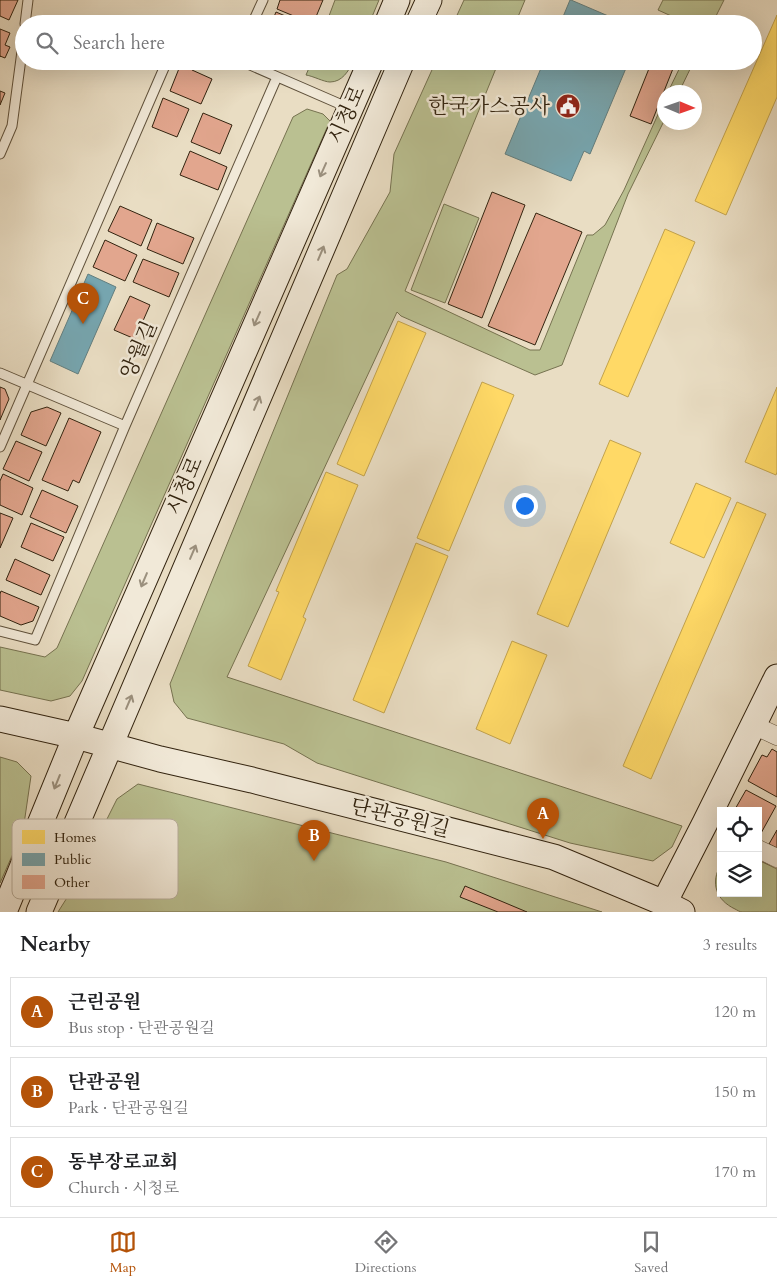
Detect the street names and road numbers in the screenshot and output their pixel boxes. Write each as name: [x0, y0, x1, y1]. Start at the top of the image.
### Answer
street label: 시청로: [321, 81, 373, 149]
street label: 앙월길: [114, 316, 164, 384]
street label: 시청로: [160, 452, 210, 520]
street label: 단관공원길: [347, 792, 453, 844]

